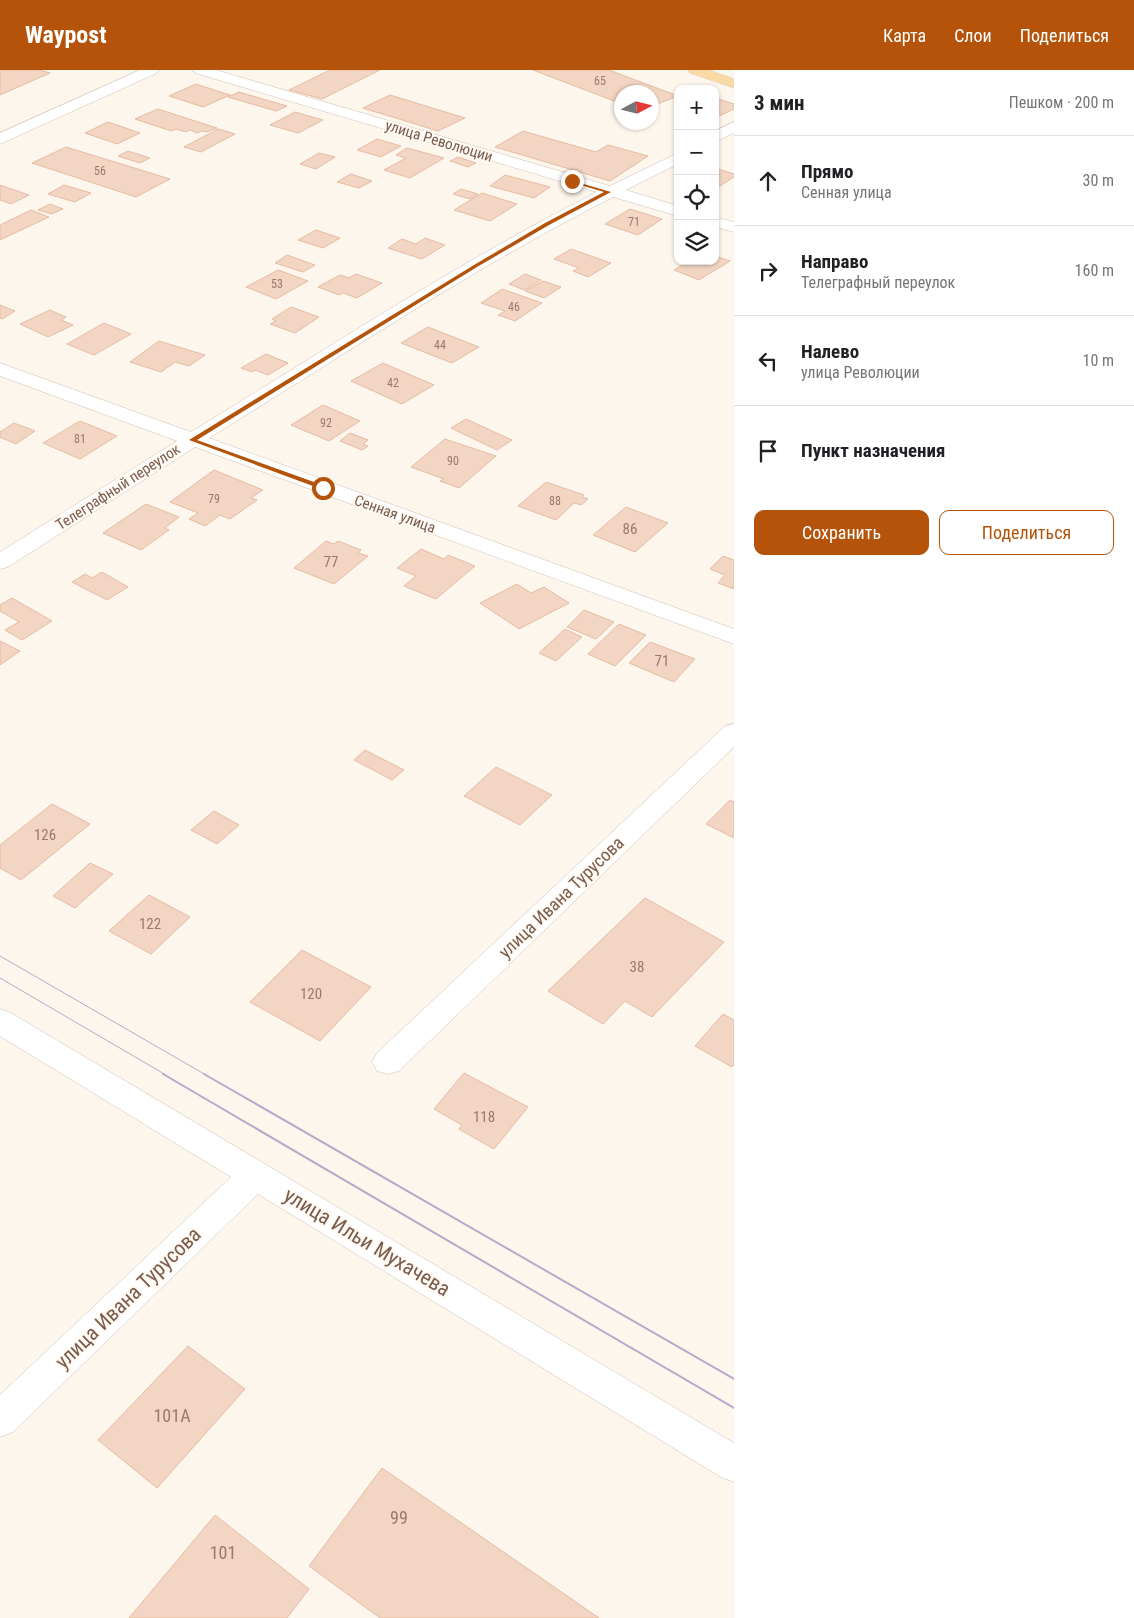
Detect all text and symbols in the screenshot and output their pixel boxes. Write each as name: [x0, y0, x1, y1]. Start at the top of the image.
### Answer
text: Waypost: [25, 21, 107, 49]
text: Карта: [883, 25, 926, 46]
text: Слои: [954, 25, 992, 46]
text: Поделиться: [1020, 25, 1109, 46]
house number: 65: [594, 74, 606, 88]
north arrow: [614, 85, 659, 130]
map controls: [674, 85, 719, 265]
button: +: [674, 85, 719, 130]
text: 3 мин: [754, 91, 804, 115]
text: Пешком · 200 m: [1009, 93, 1114, 112]
street label: улица Революции: [383, 116, 495, 166]
button: −: [674, 130, 719, 175]
text: Прямо: [801, 160, 854, 183]
house number: 56: [94, 164, 106, 178]
icon: ahead: [754, 167, 782, 195]
route end: [561, 170, 584, 193]
text: 30 m: [1082, 171, 1114, 190]
button: locate: [674, 175, 719, 220]
text: Сенная улица: [801, 183, 892, 202]
house number: 71: [628, 215, 640, 229]
button: layers: [674, 220, 719, 265]
text: Направо: [801, 250, 868, 273]
icon: right: [754, 257, 782, 285]
text: 160 m: [1075, 261, 1114, 280]
text: Телеграфный переулок: [801, 273, 955, 292]
house number: 53: [271, 277, 283, 291]
house number: 46: [508, 300, 520, 314]
house number: 44: [434, 338, 446, 352]
text: Налево: [801, 340, 859, 363]
icon: left: [754, 347, 782, 375]
text: 10 m: [1082, 351, 1114, 370]
text: улица Революции: [801, 363, 920, 382]
house number: 42: [387, 376, 399, 390]
house number: 92: [320, 416, 332, 430]
house number: 81: [74, 432, 86, 446]
icon: arrive: [754, 437, 782, 465]
text: Пункт назначения: [801, 439, 945, 462]
street label: Телеграфный переулок: [52, 440, 184, 534]
house number: 90: [447, 454, 459, 468]
route start: [312, 477, 335, 500]
street label: Сенная улица: [352, 491, 438, 537]
house number: 79: [208, 492, 220, 506]
house number: 88: [549, 494, 561, 508]
button: Сохранить: [754, 510, 929, 555]
button: Поделиться: [939, 510, 1114, 555]
house number: 86: [623, 520, 637, 538]
house number: 77: [324, 553, 338, 571]
house number: 71: [655, 652, 669, 670]
house number: 126: [34, 826, 56, 844]
street label: улица Ивана Турусова: [494, 832, 628, 962]
house number: 122: [139, 915, 161, 933]
house number: 38: [630, 958, 644, 976]
house number: 120: [300, 985, 322, 1003]
house number: 118: [473, 1108, 495, 1126]
street label: улица Ильи Мухачева: [280, 1183, 454, 1301]
street label: улица Ивана Турусова: [50, 1222, 206, 1374]
house number: 101А: [153, 1405, 191, 1426]
house number: 99: [390, 1507, 408, 1528]
house number: 101: [210, 1542, 236, 1563]

